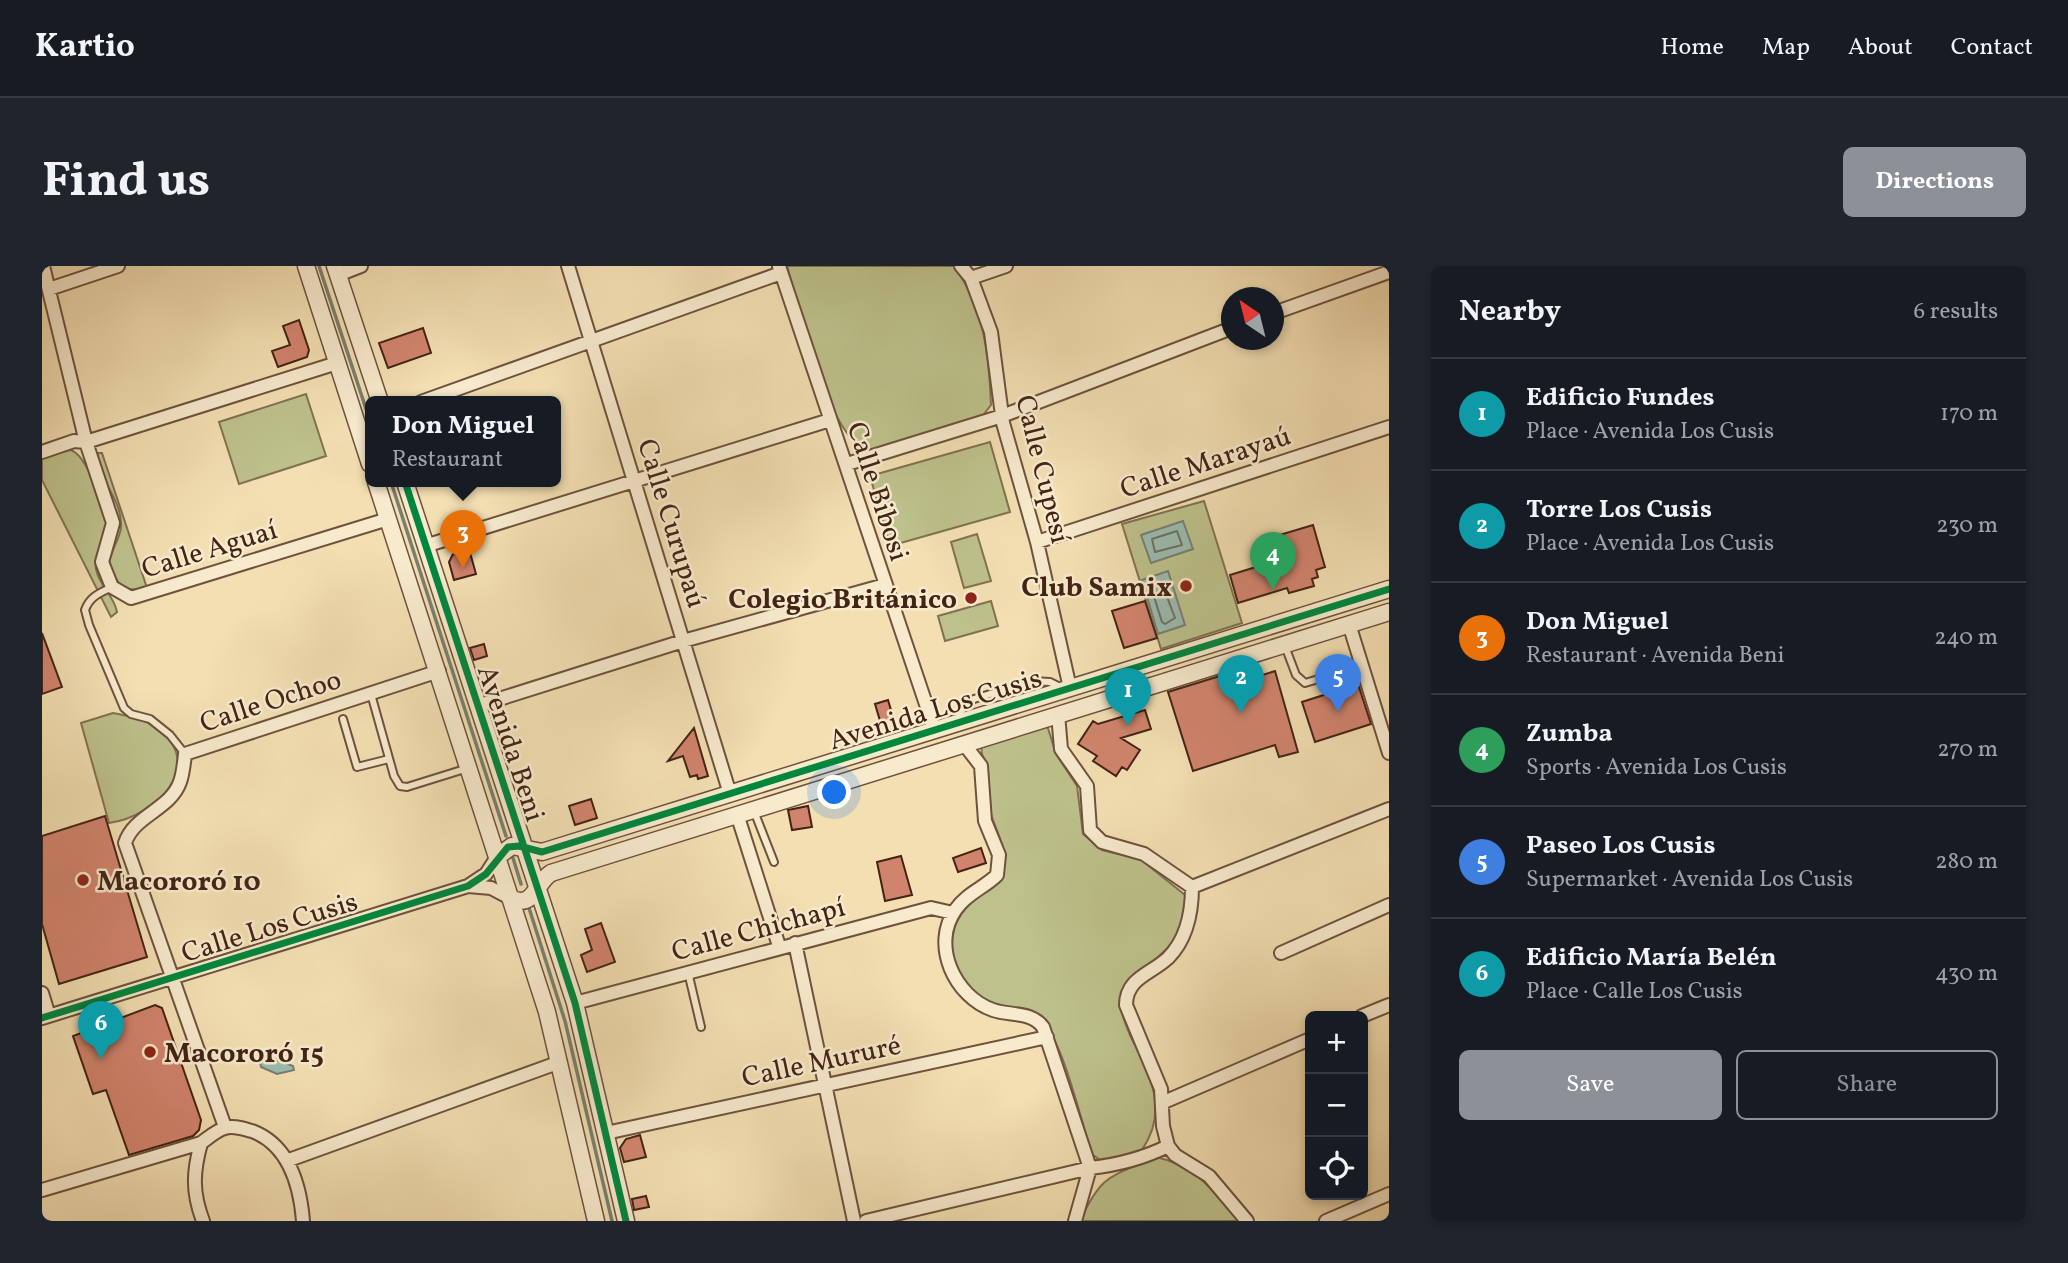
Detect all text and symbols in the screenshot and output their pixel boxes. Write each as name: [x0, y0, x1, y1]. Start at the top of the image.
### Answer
text: Kartio: [35, 25, 135, 71]
text: Home: [1660, 31, 1724, 65]
text: Map: [1762, 31, 1810, 65]
text: About: [1848, 31, 1913, 65]
text: Contact: [1951, 31, 2033, 65]
button: Directions: [1843, 147, 2026, 217]
text: Find us: [42, 148, 210, 217]
north arrow: [1221, 287, 1284, 350]
text: Nearby: [1459, 291, 1561, 333]
text: 6 results: [1914, 296, 1998, 328]
text: Edificio Fundes: [1526, 380, 1715, 416]
street label: Calle Cupesí: [1004, 391, 1079, 548]
popup: [365, 396, 561, 487]
text: 1: [1477, 398, 1487, 430]
text: 170 m: [1940, 398, 1998, 430]
text: Don Miguel: [392, 408, 534, 444]
text: Place · Avenida Los Cusis: [1526, 416, 1774, 448]
street label: Calle Bibosi: [836, 417, 917, 566]
street label: Calle Marayaú: [1115, 417, 1296, 509]
street label: Calle Curupaú: [626, 434, 715, 613]
text: Restaurant: [392, 444, 503, 476]
text: Torre Los Cusis: [1526, 492, 1712, 528]
pin: 3: [440, 510, 486, 568]
text: 2: [1476, 510, 1488, 542]
text: 230 m: [1936, 510, 1998, 542]
street label: Calle Aguaí: [137, 511, 283, 590]
text: Place · Avenida Los Cusis: [1526, 528, 1774, 560]
pin: 4: [1250, 532, 1296, 590]
place label: Club Samix: [1021, 569, 1172, 608]
marker: Club Samix: [1178, 578, 1194, 594]
place label: Colegio Británico: [728, 581, 957, 620]
marker: Colegio Británico: [963, 590, 979, 606]
text: Don Miguel: [1526, 604, 1669, 640]
text: 3: [1476, 622, 1488, 654]
text: 240 m: [1934, 622, 1998, 654]
text: Restaurant · Avenida Beni: [1526, 640, 1784, 672]
pin: 5: [1315, 654, 1361, 712]
pin: 2: [1218, 655, 1264, 713]
street label: Avenida Los Cusis: [824, 659, 1047, 761]
street label: Calle Ochoo: [195, 661, 347, 744]
street label: Avenida Beni: [466, 661, 553, 827]
pin: 1: [1105, 668, 1151, 726]
text: Zumba: [1526, 716, 1613, 752]
text: 4: [1475, 734, 1489, 766]
text: 270 m: [1937, 734, 1998, 766]
text: Sports · Avenida Los Cusis: [1526, 752, 1787, 784]
your location: [817, 775, 851, 809]
text: Paseo Los Cusis: [1526, 828, 1715, 864]
text: 5: [1476, 846, 1488, 878]
text: 280 m: [1935, 846, 1998, 878]
place label: Macororó 10: [97, 863, 261, 902]
text: Supermarket · Avenida Los Cusis: [1526, 864, 1853, 896]
marker: Macororó 10: [75, 872, 91, 888]
street label: Calle Los Cusis: [177, 883, 363, 974]
street label: Calle Chichapí: [668, 888, 850, 972]
text: Edificio María Belén: [1526, 940, 1777, 976]
text: 6: [1476, 958, 1488, 990]
text: 430 m: [1935, 958, 1998, 990]
text: Place · Calle Los Cusis: [1526, 976, 1742, 1008]
pin: 6: [78, 1001, 124, 1059]
map controls: [1305, 1011, 1368, 1200]
button: +: [1305, 1011, 1368, 1074]
street label: Calle Mururé: [738, 1027, 905, 1098]
place label: Macororó 15: [164, 1035, 324, 1074]
marker: Macororó 15: [142, 1044, 158, 1060]
button: Save: [1459, 1050, 1722, 1120]
button: Share: [1736, 1050, 1998, 1120]
button: −: [1305, 1074, 1368, 1137]
button: locate: [1305, 1137, 1368, 1200]

